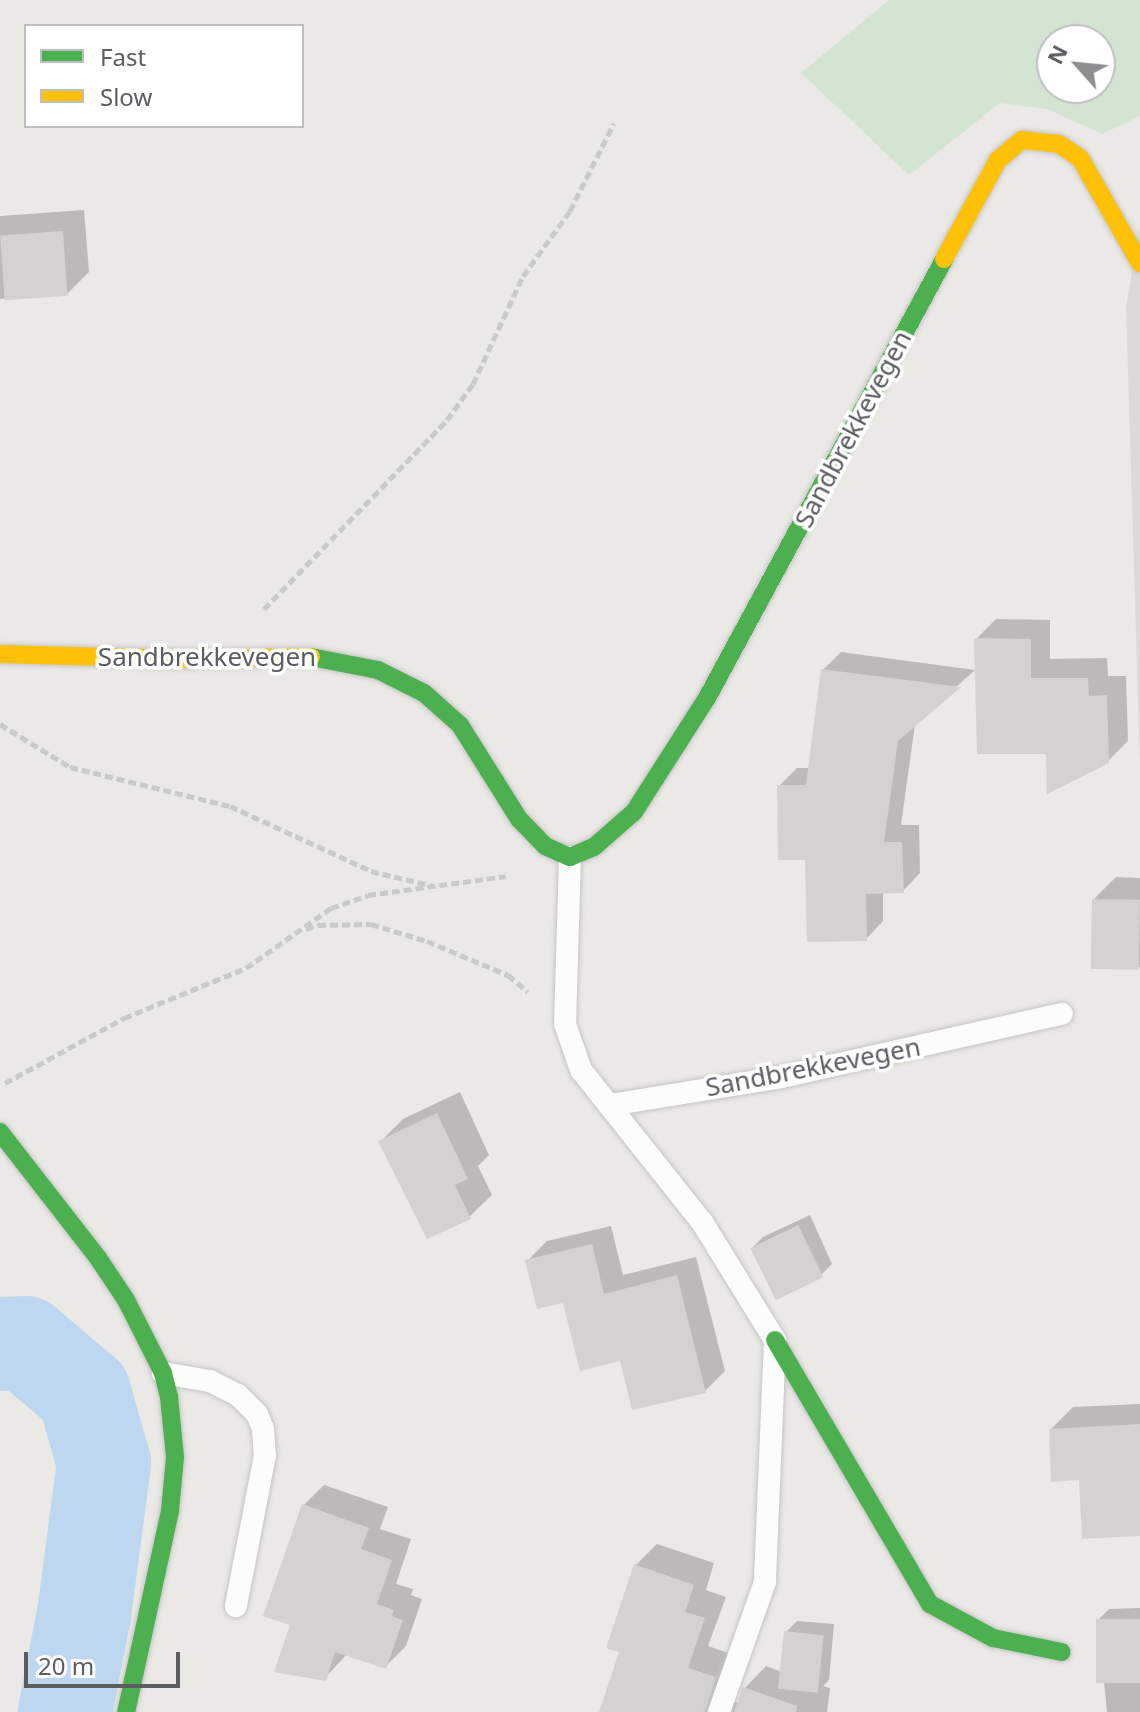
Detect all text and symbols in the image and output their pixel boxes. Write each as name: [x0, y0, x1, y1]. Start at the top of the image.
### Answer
legend: [24, 24, 304, 128]
north arrow: [1036, 24, 1116, 104]
text: N: [1039, 39, 1074, 69]
text: Fast: [100, 40, 146, 73]
text: Slow: [100, 80, 152, 113]
street label: Sandbrekkevegen: [788, 325, 918, 533]
street label: Sandbrekkevegen: [98, 641, 316, 673]
street label: Sandbrekkevegen: [703, 1031, 923, 1103]
scale bar: [28, 1636, 184, 1686]
text: 20 m: [38, 1649, 94, 1682]

